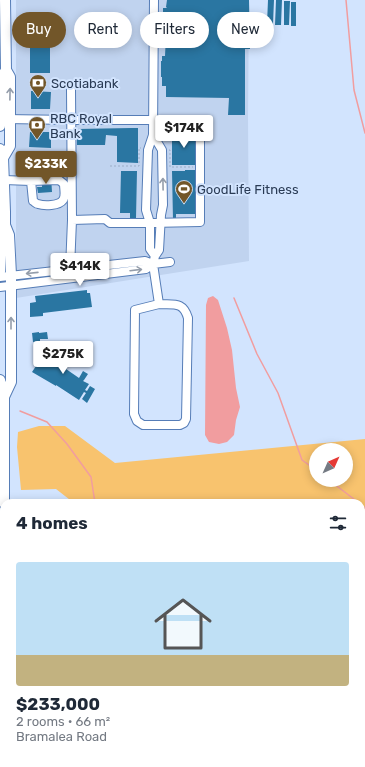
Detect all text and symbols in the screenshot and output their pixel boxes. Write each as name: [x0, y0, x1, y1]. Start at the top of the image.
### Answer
chip: Buy: [12, 12, 66, 48]
chip: Rent: [74, 12, 132, 48]
chip: Filters: [140, 12, 209, 48]
chip: New: [217, 12, 274, 48]
bank icon: Scotiabank: [28, 73, 48, 98]
place label: Scotiabank: [51, 76, 119, 91]
one-way arrow: [6, 88, 14, 101]
place label: RBC Royal Bank: [50, 111, 112, 141]
bank icon: RBC Royal Bank: [27, 115, 47, 140]
pin: $174K: [156, 115, 212, 149]
text: $174K: [164, 120, 204, 135]
pin: $233K: [18, 151, 74, 185]
text: $233K: [25, 156, 67, 171]
one-way arrow: [159, 178, 166, 191]
sports icon: GoodLife Fitness: [174, 179, 194, 204]
place label: GoodLife Fitness: [197, 182, 299, 197]
pin: $414K: [52, 253, 108, 287]
text: $414K: [59, 258, 101, 273]
one-way arrow: [129, 266, 142, 274]
one-way arrow: [26, 269, 39, 277]
one-way arrow: [7, 317, 15, 330]
pin: $275K: [35, 341, 91, 375]
text: $275K: [42, 346, 84, 361]
north arrow: [309, 443, 353, 487]
map controls: [309, 443, 353, 487]
icon: filters: [327, 512, 349, 534]
text: 4 homes: [16, 513, 88, 533]
icon: home: [147, 588, 219, 660]
text: $233,000: [16, 694, 100, 714]
text: 2 rooms · 66 m²: [16, 714, 110, 729]
text: Bramalea Road: [16, 729, 107, 744]

